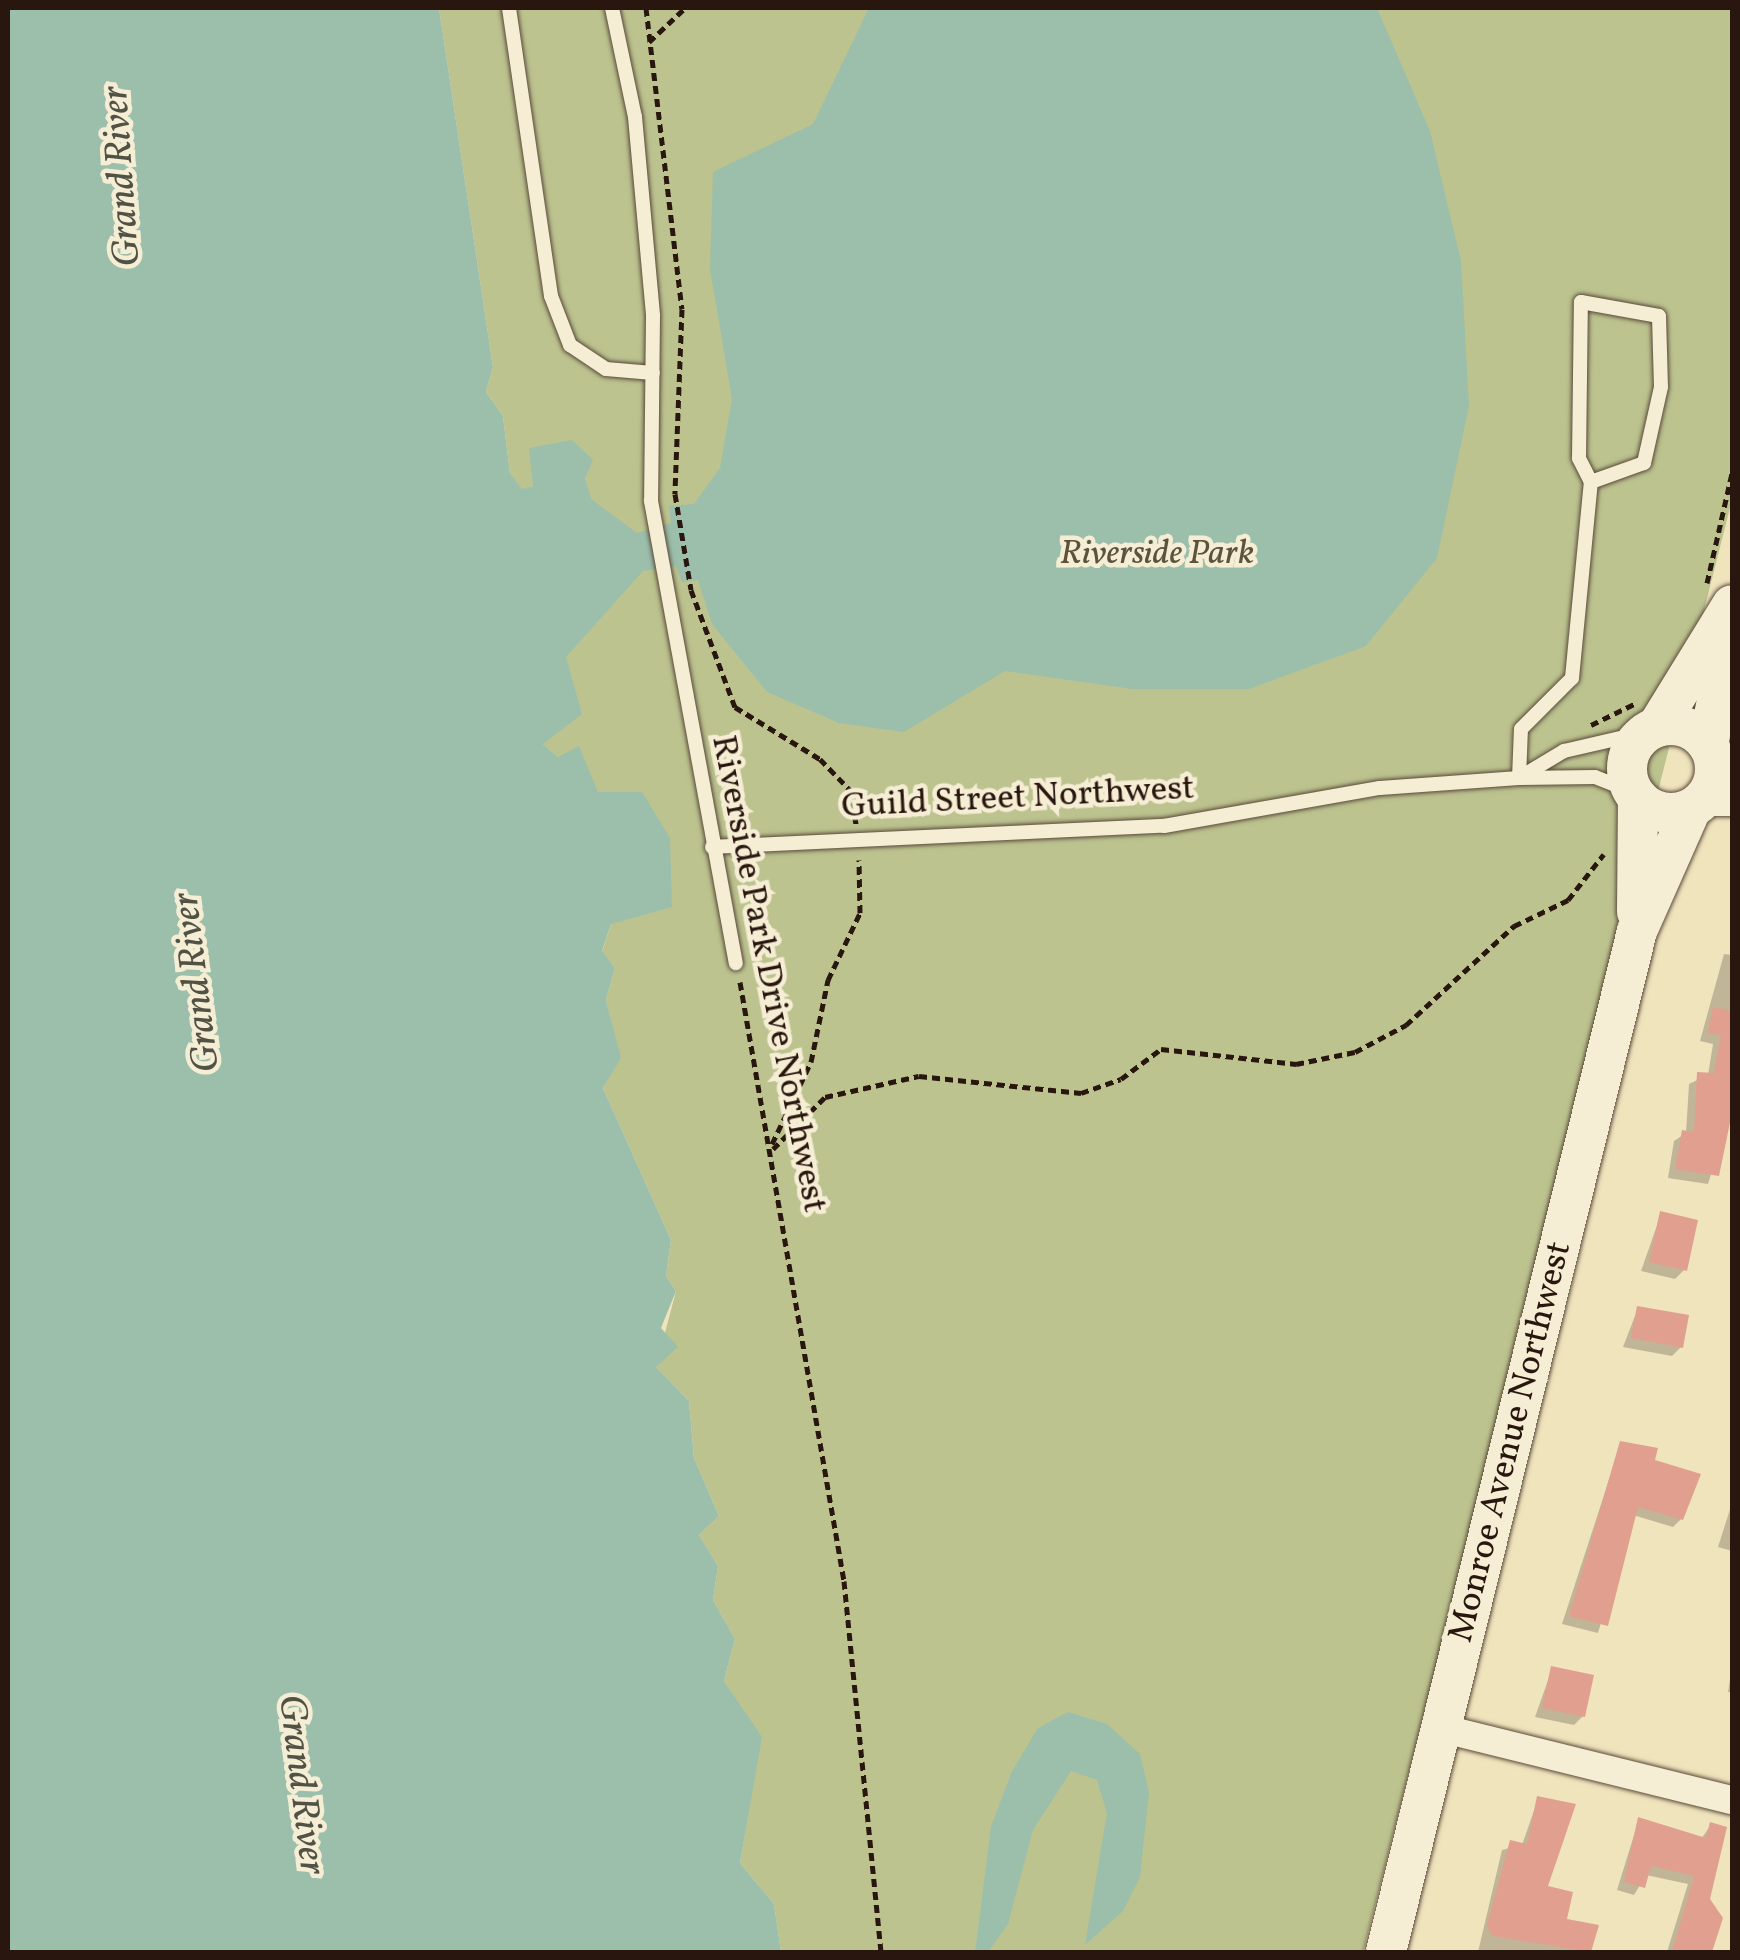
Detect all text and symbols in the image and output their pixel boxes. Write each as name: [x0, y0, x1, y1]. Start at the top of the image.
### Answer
water label: Grand River: [94, 84, 152, 268]
park label: Riverside Park: [1060, 533, 1254, 575]
street label: Riverside Park Drive Northwest: [701, 732, 835, 1216]
street label: Guild Street Northwest: [840, 768, 1196, 828]
water label: Grand River: [164, 889, 232, 1075]
street label: Monroe Avenue Northwest: [1441, 1237, 1581, 1647]
water label: Grand River: [266, 1692, 334, 1878]

